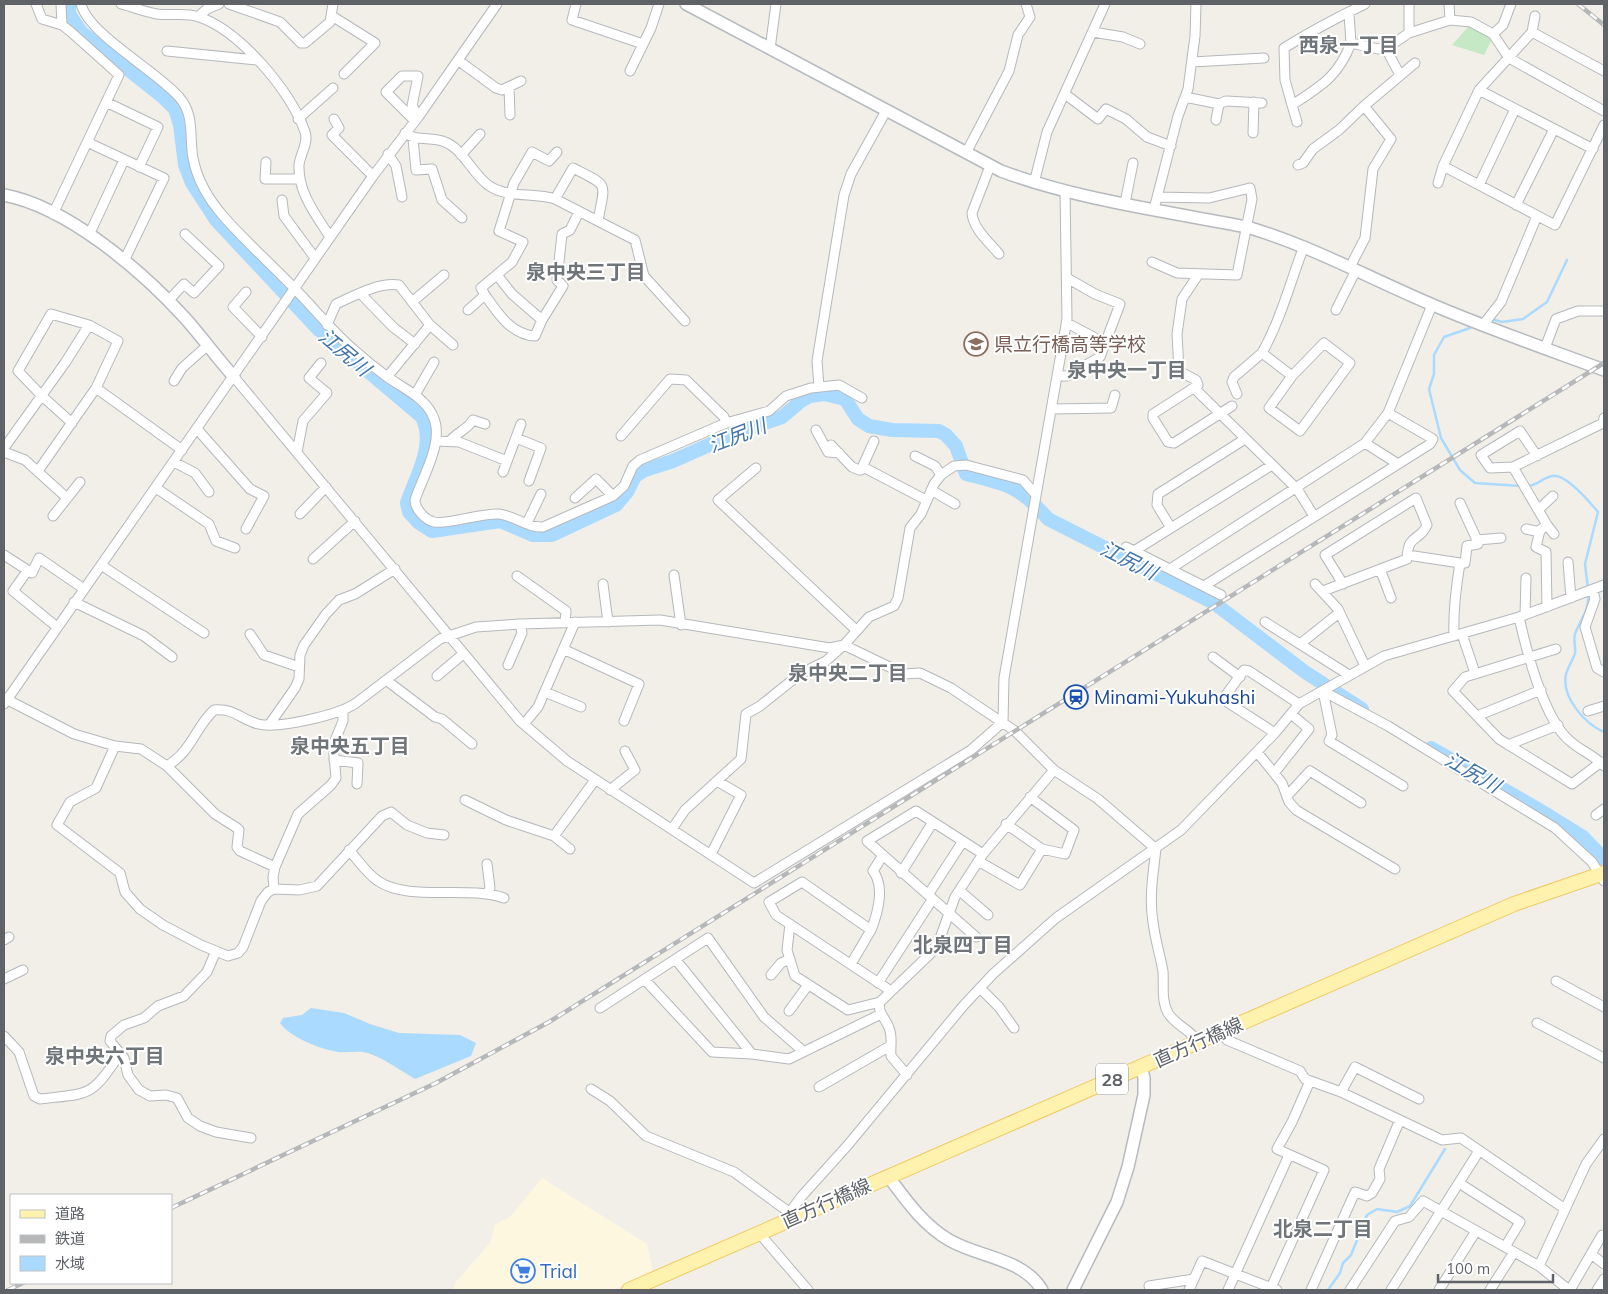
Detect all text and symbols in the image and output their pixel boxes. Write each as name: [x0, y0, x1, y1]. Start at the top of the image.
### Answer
district label: 西泉一丁目: [1299, 32, 1399, 57]
district label: 泉中央三丁目: [526, 259, 646, 284]
water label: 江尻川: [314, 323, 378, 382]
school or university icon: 県立行橋高等学校: [963, 331, 989, 357]
place label: 県立行橋高等学校: [994, 332, 1146, 356]
district label: 泉中央一丁目: [1067, 357, 1187, 382]
water label: 江尻川: [705, 412, 771, 457]
water label: 江尻川: [1097, 535, 1163, 586]
district label: 泉中央二丁目: [788, 660, 908, 685]
station icon: Minami-Yukuhashi: [1063, 684, 1089, 710]
place label: Minami-Yukuhashi: [1094, 685, 1255, 709]
district label: 泉中央五丁目: [290, 733, 410, 758]
water label: 江尻川: [1441, 746, 1507, 799]
district label: 北泉四丁目: [913, 932, 1013, 957]
street label: 直方行橋線: [1150, 1012, 1246, 1072]
district label: 泉中央六丁目: [45, 1043, 165, 1068]
road number: 28: [1096, 1064, 1128, 1094]
street label: 直方行橋線: [778, 1173, 874, 1233]
legend: [10, 1194, 172, 1284]
text: 道路: [55, 1204, 85, 1223]
district label: 北泉二丁目: [1273, 1216, 1373, 1241]
text: 鉄道: [55, 1229, 85, 1248]
scale bar: [1438, 1252, 1553, 1284]
text: 水域: [55, 1254, 85, 1273]
supermarket icon: Trial: [510, 1258, 536, 1284]
place label: Trial: [540, 1259, 577, 1283]
text: 100 m: [1446, 1259, 1490, 1278]

